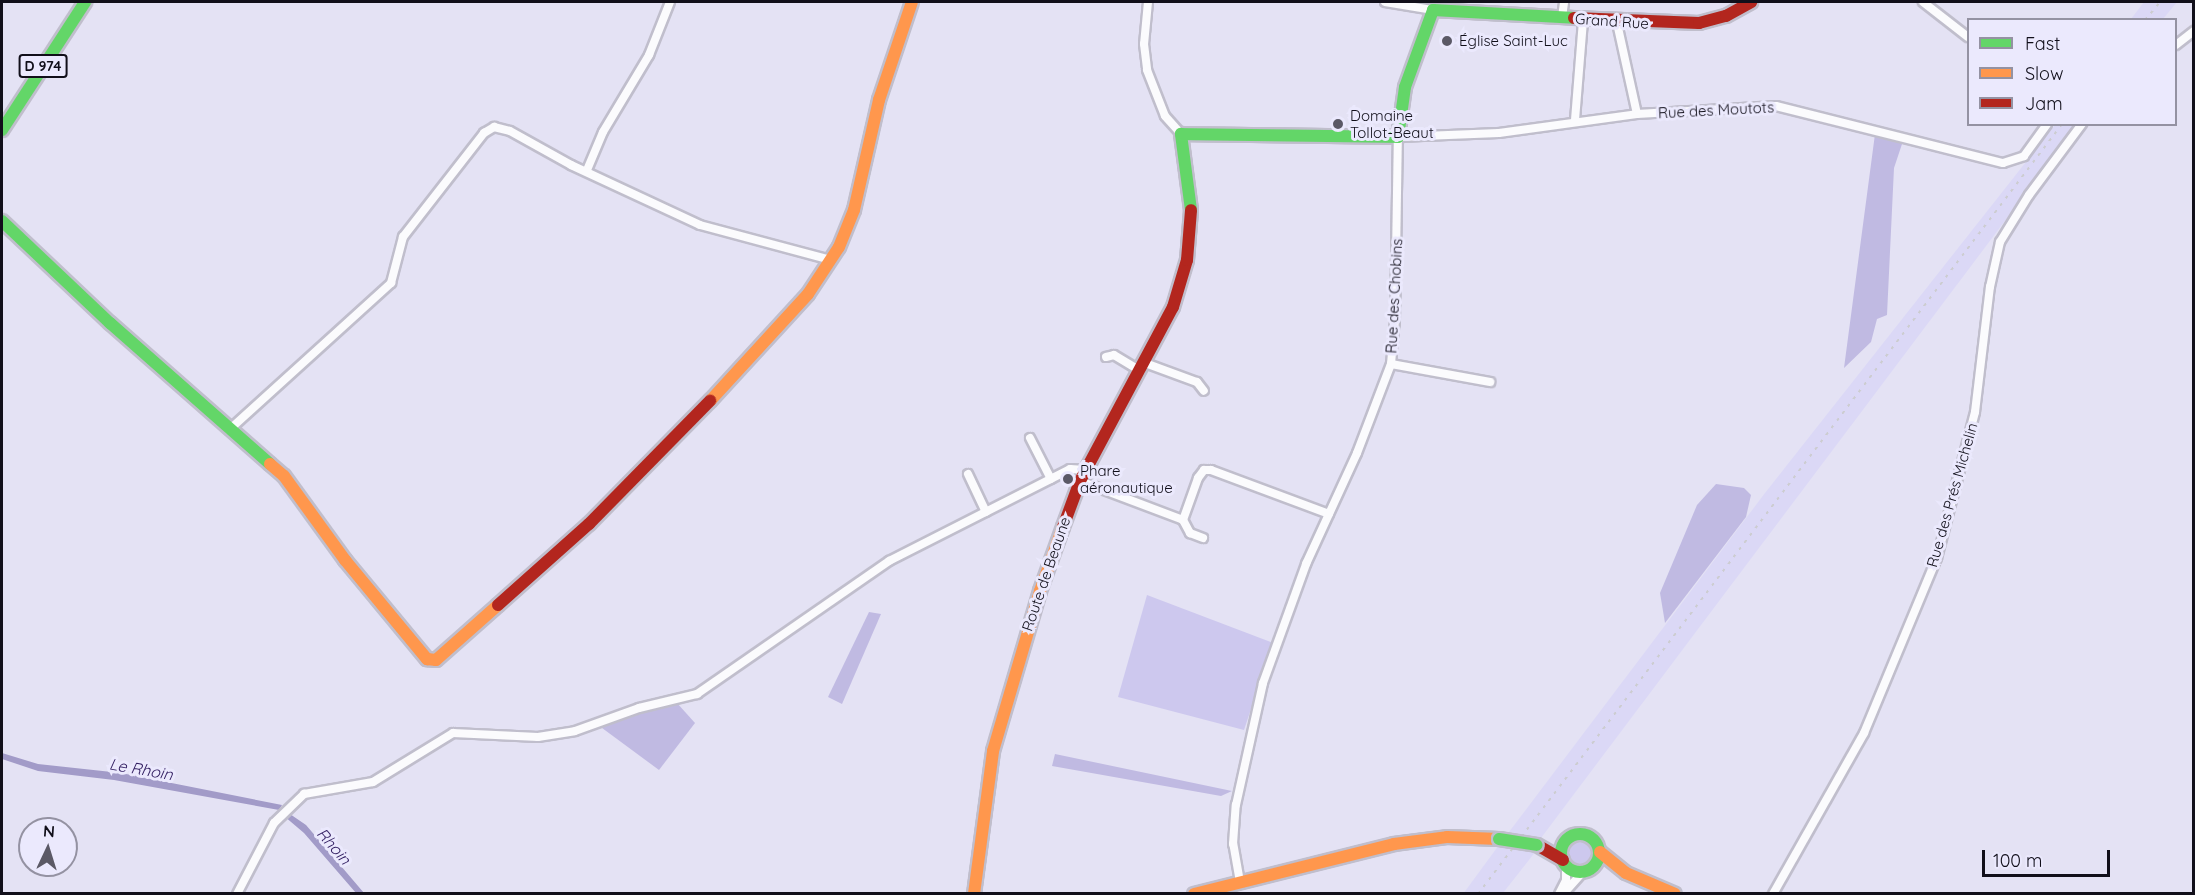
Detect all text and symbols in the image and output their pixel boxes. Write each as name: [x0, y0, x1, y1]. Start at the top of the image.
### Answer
street label: Grand Rue: [1575, 9, 1649, 33]
legend: [1967, 18, 2177, 126]
place label: Église Saint-Luc: [1459, 32, 1568, 50]
text: Fast: [2025, 32, 2060, 55]
marker: Église Saint-Luc: [1440, 34, 1454, 48]
road number: D 974: [18, 55, 68, 77]
text: Slow: [2025, 62, 2063, 85]
text: Jam: [2025, 92, 2063, 115]
street label: Rue des Moutots: [1658, 98, 1774, 122]
place label: Domaine Tollot-Beaut: [1350, 106, 1434, 141]
marker: Domaine Tollot-Beaut: [1331, 117, 1345, 131]
street label: Rue des Chobins: [1382, 238, 1406, 354]
street label: Rue des Prés Michelin: [1923, 421, 1981, 569]
place label: Phare aéronautique: [1080, 461, 1173, 496]
marker: Phare aéronautique: [1061, 472, 1075, 486]
street label: Route de Beaune: [1018, 514, 1074, 634]
water label: Le Rhoin: [108, 754, 174, 784]
north arrow: [18, 817, 78, 877]
text: N: [43, 821, 56, 841]
water label: Rhoin: [313, 824, 355, 868]
scale bar: [1985, 838, 2112, 876]
text: 100 m: [1993, 849, 2042, 872]

